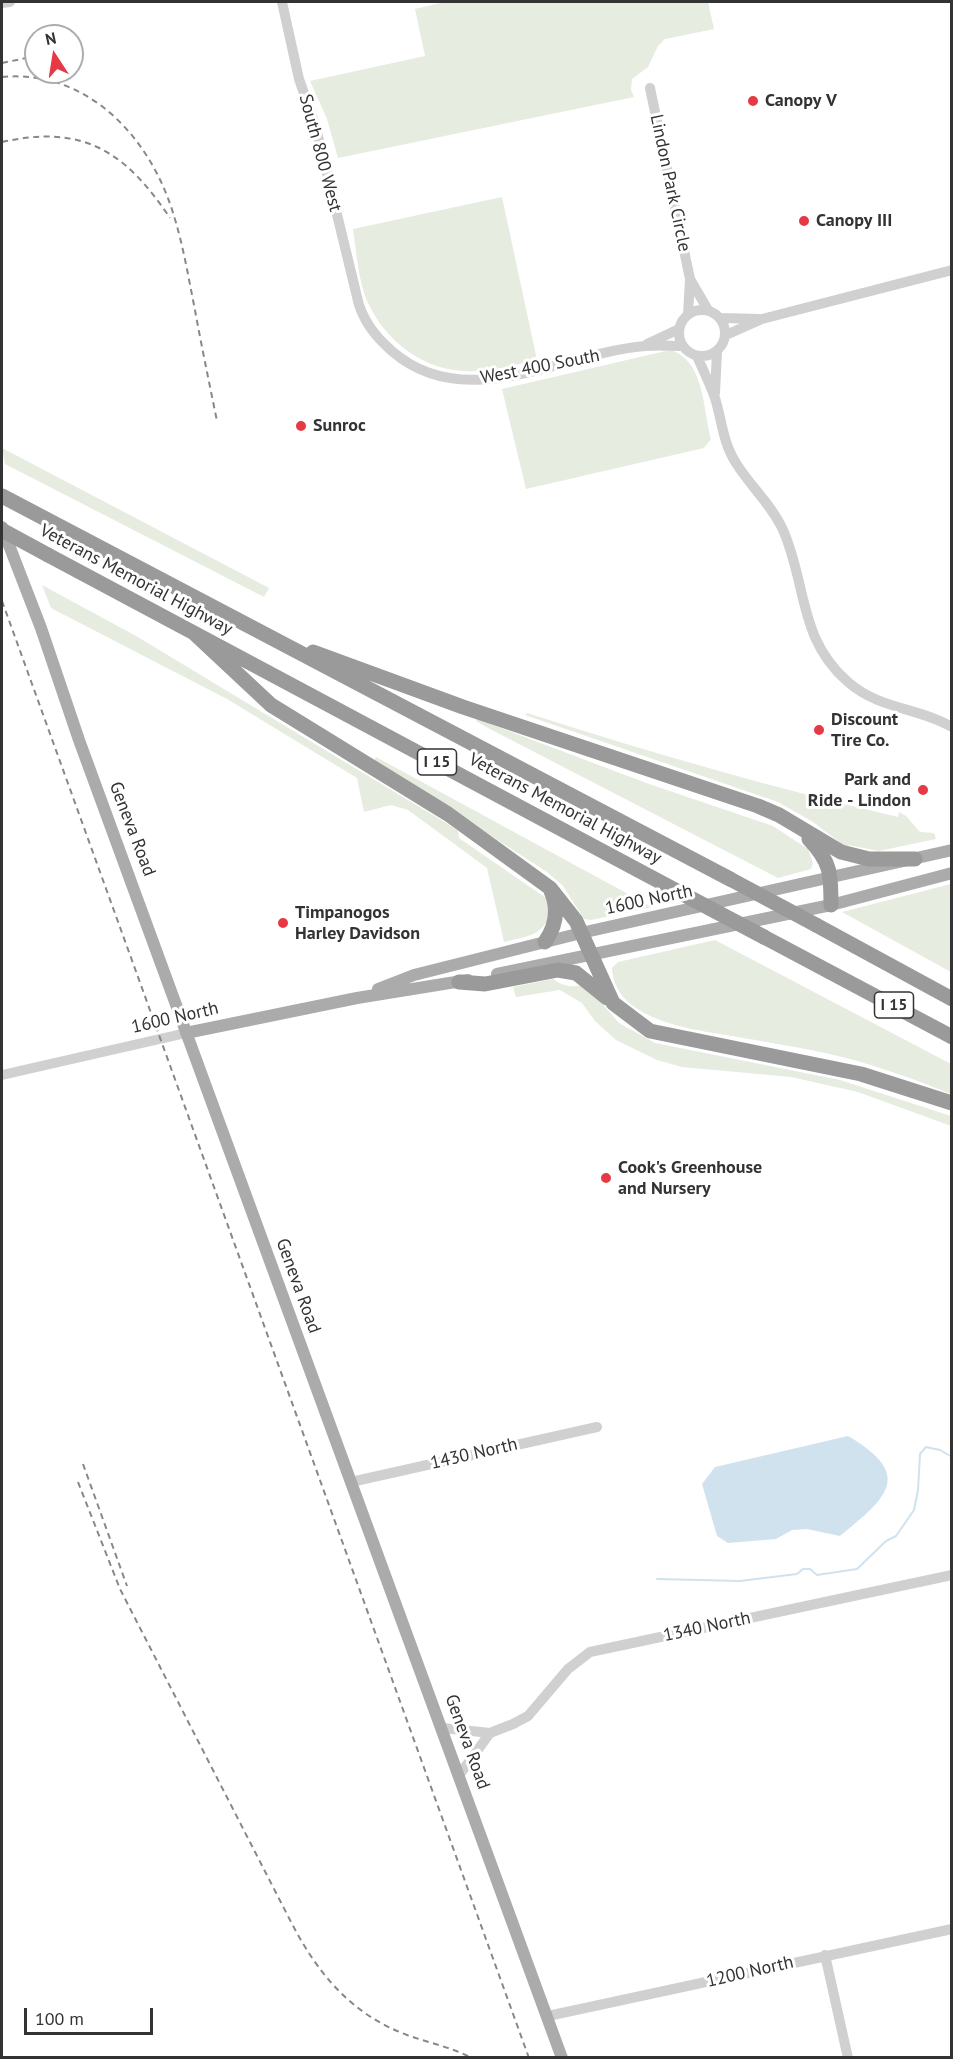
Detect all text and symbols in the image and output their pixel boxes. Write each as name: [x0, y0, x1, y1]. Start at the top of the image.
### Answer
north arrow: [24, 24, 84, 84]
text: N: [43, 27, 58, 49]
place label: Canopy V: [765, 90, 837, 112]
street label: South 800 West: [294, 92, 346, 214]
marker: Canopy V: [746, 94, 760, 108]
street label: Lindon Park Circle: [645, 112, 695, 254]
place label: Canopy III: [816, 210, 892, 232]
marker: Canopy III: [797, 214, 811, 228]
street label: West 400 South: [479, 345, 601, 389]
place label: Sunroc: [313, 415, 366, 437]
marker: Sunroc: [294, 419, 308, 433]
street label: Veterans Memorial Highway: [36, 520, 236, 640]
place label: Discount Tire Co.: [831, 709, 898, 752]
marker: Discount Tire Co.: [812, 723, 826, 737]
road number: I 15: [418, 749, 456, 775]
street label: Veterans Memorial Highway: [465, 749, 665, 869]
place label: Park and Ride - Lindon: [808, 769, 911, 812]
street label: Geneva Road: [104, 779, 160, 879]
marker: Park and Ride - Lindon: [916, 783, 930, 797]
street label: 1600 North: [604, 880, 694, 920]
place label: Timpanogos Harley Davidson: [295, 902, 420, 944]
marker: Timpanogos Harley Davidson: [276, 916, 290, 930]
road number: I 15: [874, 992, 914, 1018]
street label: 1600 North: [129, 998, 221, 1038]
place label: Cook's Greenhouse and Nursery: [618, 1157, 762, 1200]
marker: Cook's Greenhouse and Nursery: [599, 1171, 613, 1185]
street label: Geneva Road: [271, 1236, 325, 1336]
street label: 1430 North: [428, 1434, 520, 1474]
street label: 1340 North: [662, 1607, 752, 1647]
street label: Geneva Road: [440, 1692, 494, 1792]
street label: 1200 North: [704, 1952, 796, 1992]
scale bar: [27, 1996, 156, 2034]
text: 100 m: [35, 2007, 84, 2030]

